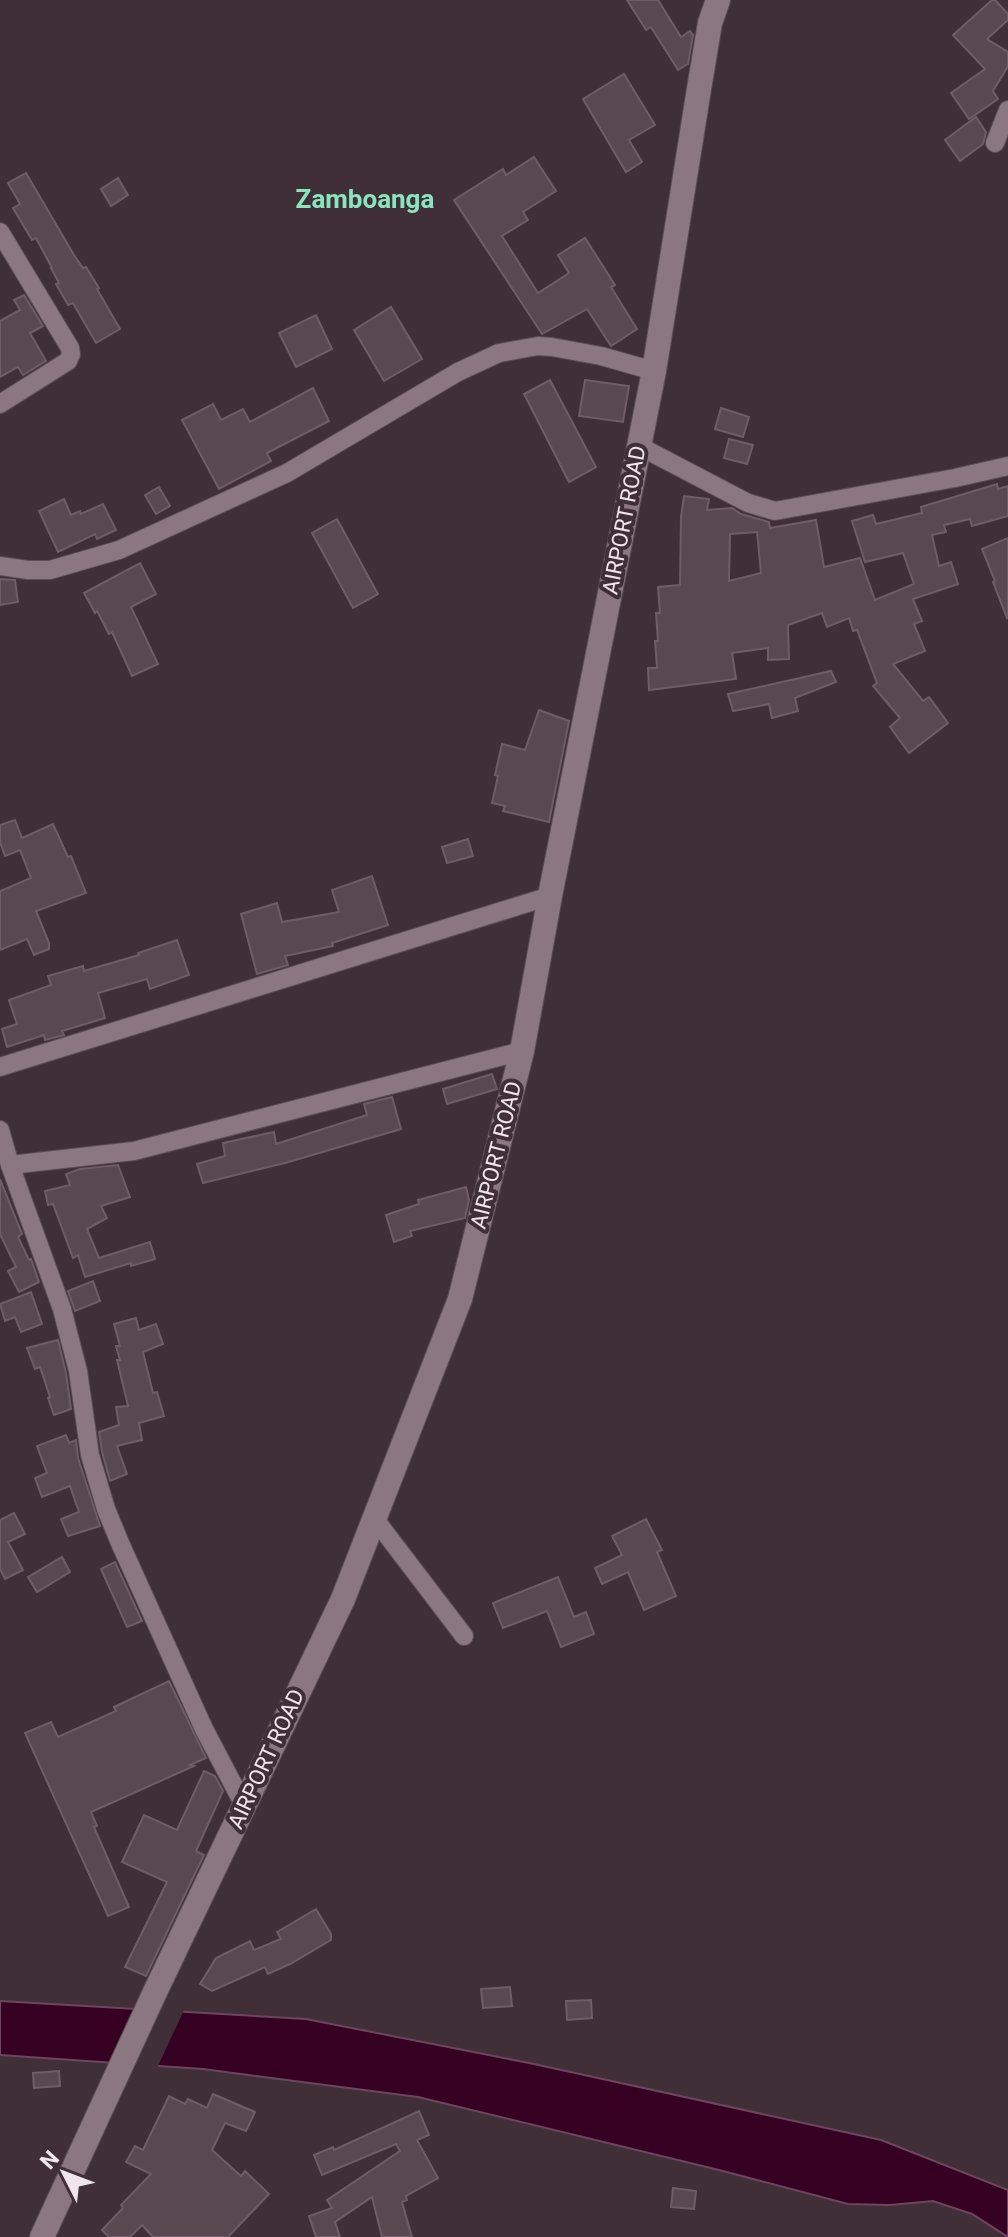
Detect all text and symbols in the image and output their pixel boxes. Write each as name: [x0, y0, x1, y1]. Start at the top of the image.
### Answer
district label: Zamboanga: [296, 184, 434, 214]
street label: AIRPORT ROAD: [597, 443, 651, 597]
street label: AIRPORT ROAD: [466, 1079, 526, 1231]
street label: AIRPORT ROAD: [223, 1685, 309, 1833]
north arrow: [24, 2133, 104, 2213]
text: N: [35, 2146, 64, 2174]

